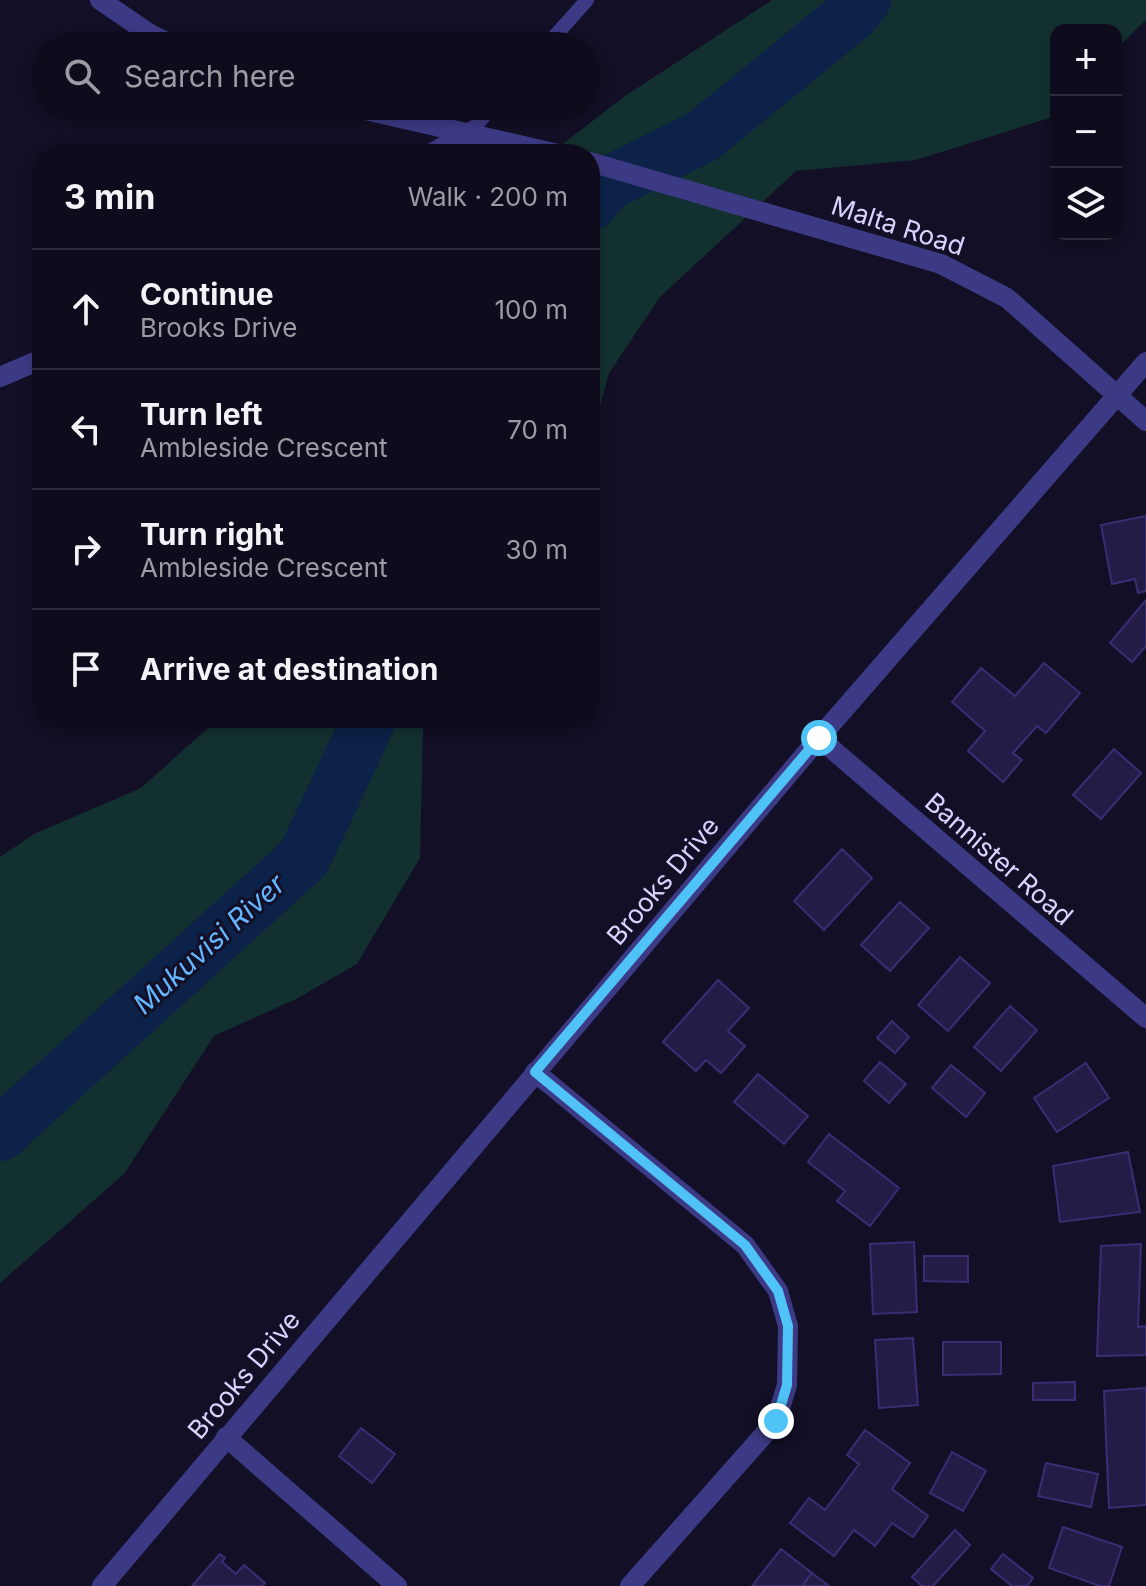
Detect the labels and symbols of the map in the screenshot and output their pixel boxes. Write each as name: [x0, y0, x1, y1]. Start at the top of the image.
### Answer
street label: Malta Road: [828, 189, 969, 262]
route start: [801, 720, 837, 756]
street label: Bannister Road: [919, 786, 1080, 931]
street label: Brooks Drive: [600, 810, 725, 951]
water label: Mukuvisi River: [126, 866, 293, 1021]
street label: Brooks Drive: [181, 1304, 306, 1445]
route end: [758, 1403, 794, 1439]

